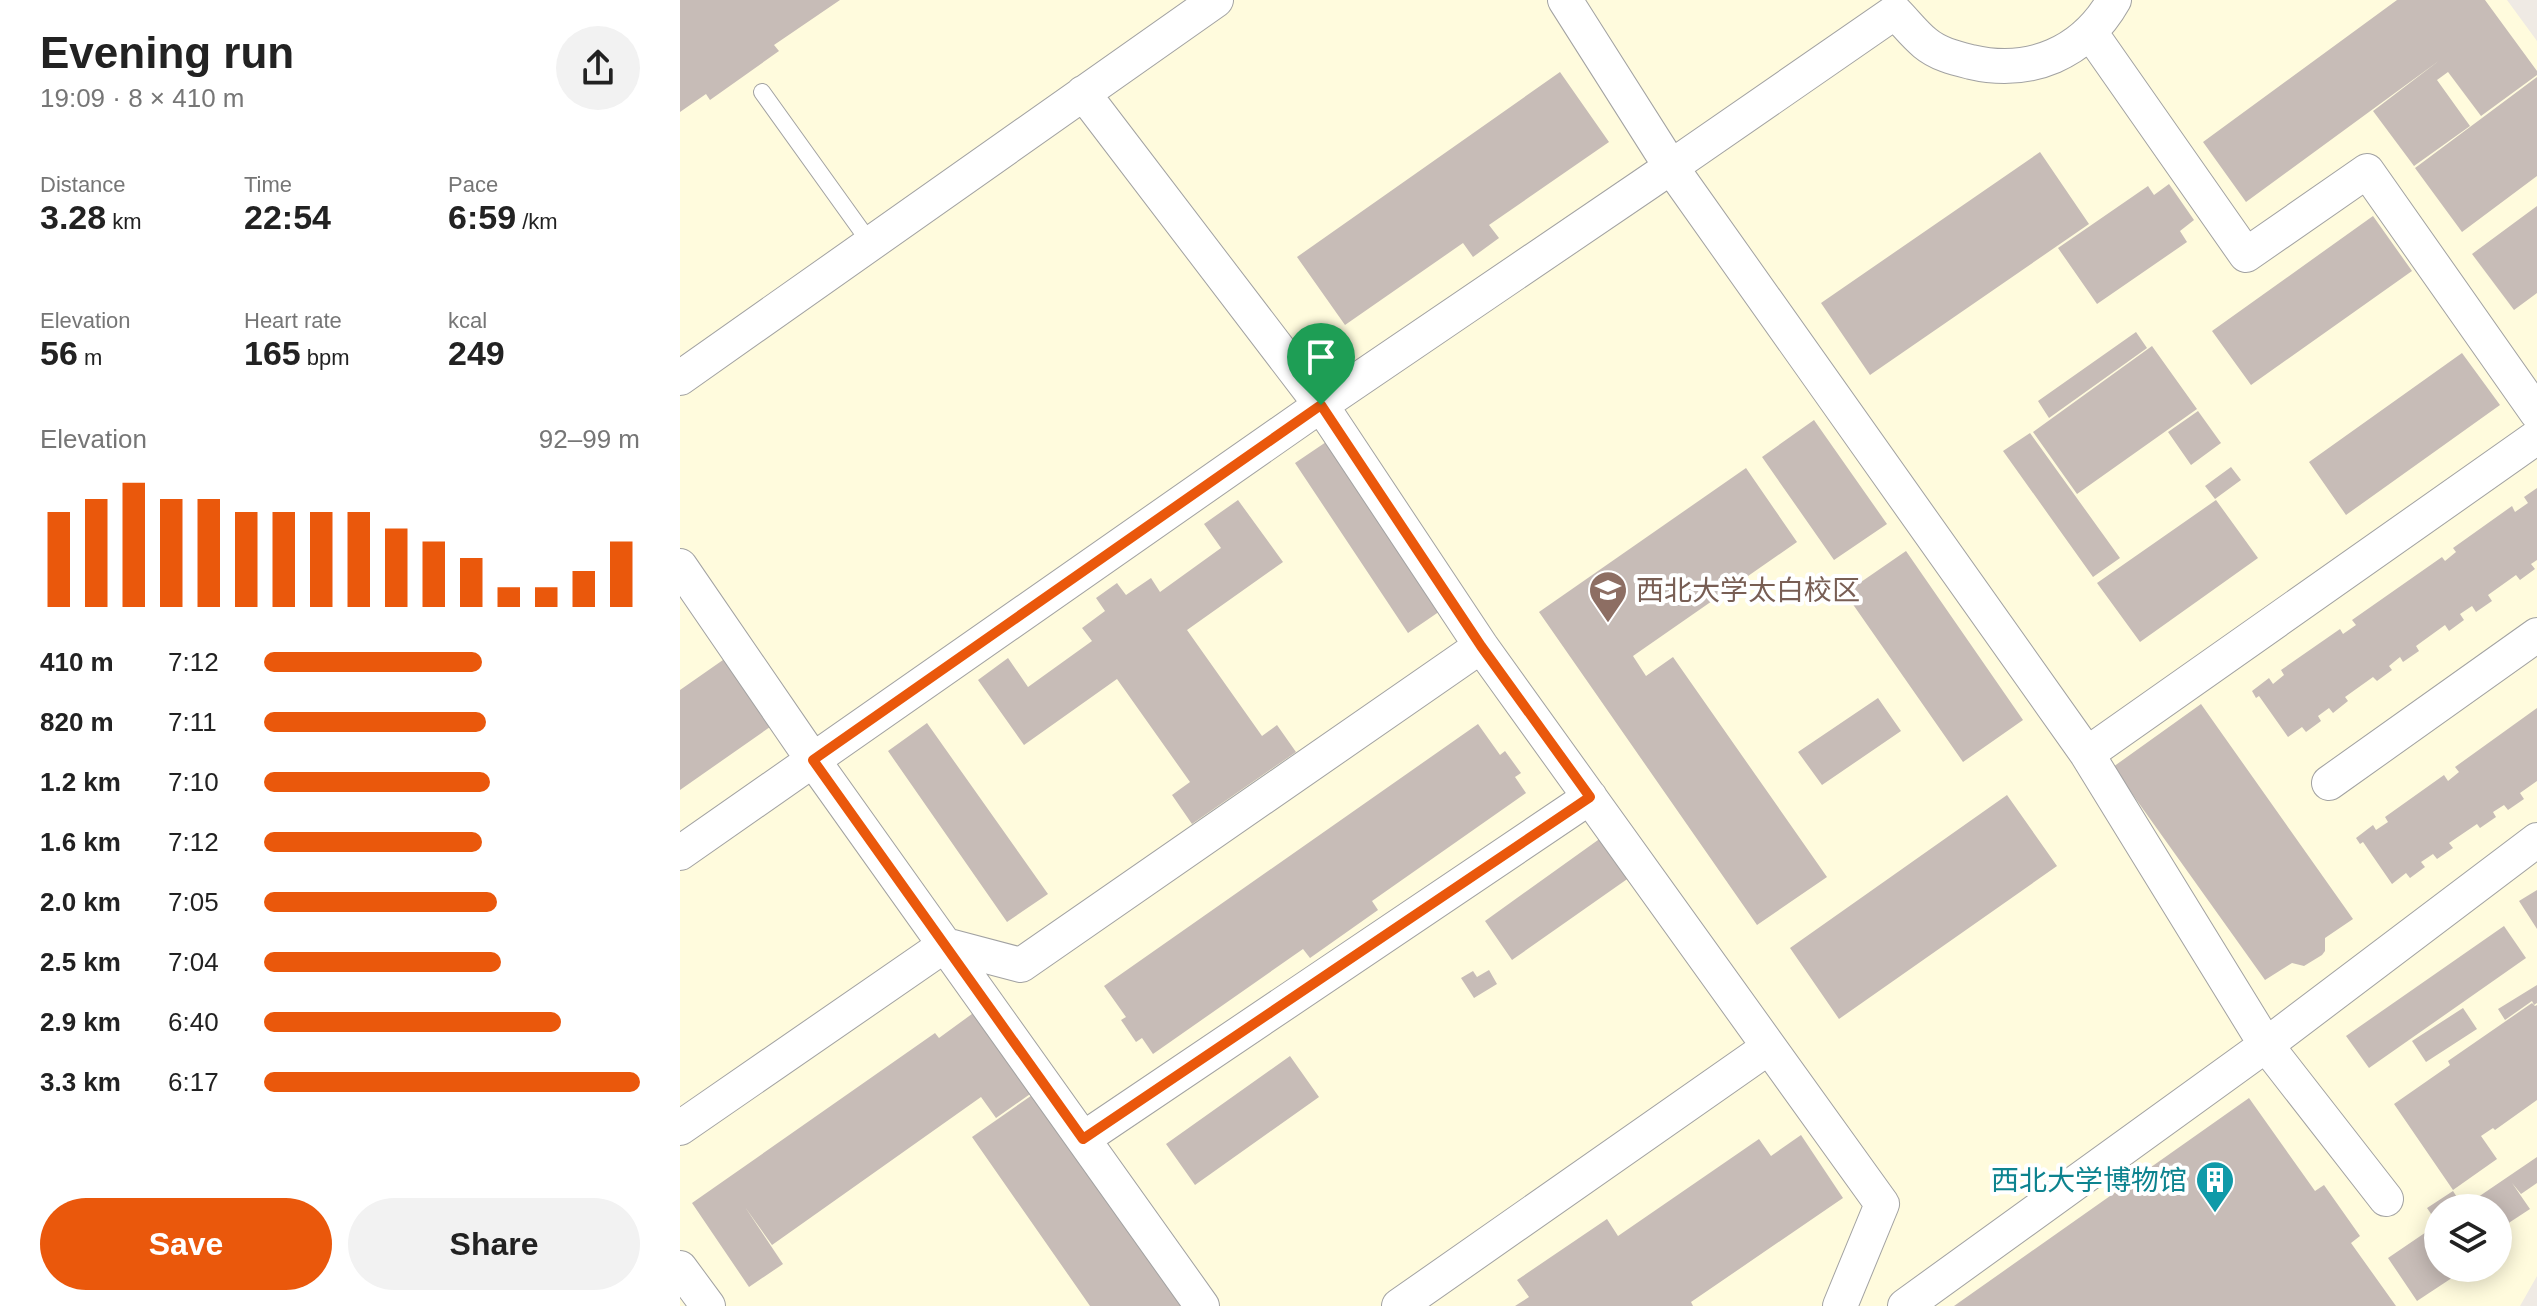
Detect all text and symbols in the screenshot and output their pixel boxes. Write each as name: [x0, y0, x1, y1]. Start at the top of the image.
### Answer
button: share: [556, 26, 640, 110]
text: Evening run: [40, 28, 294, 77]
text: 19:09 · 8 × 410 m: [40, 83, 245, 113]
text: Distance: [40, 172, 126, 197]
text: Time: [244, 172, 292, 197]
text: Pace: [448, 172, 498, 197]
text: 3.28: [40, 198, 106, 236]
text: 22:54: [244, 198, 331, 236]
text: 6:59: [448, 198, 516, 236]
text: km: [106, 209, 142, 234]
text: /km: [516, 209, 558, 234]
text: Elevation: [40, 308, 131, 333]
text: Heart rate: [244, 308, 342, 333]
text: kcal: [448, 308, 487, 333]
pin: [1287, 323, 1355, 405]
text: 56: [40, 334, 78, 372]
text: 165: [244, 334, 301, 372]
text: 249: [448, 334, 505, 372]
icon: arrive: [1299, 335, 1343, 379]
text: m: [78, 345, 102, 370]
text: bpm: [301, 345, 350, 370]
text: Elevation: [40, 424, 147, 454]
text: 92–99 m: [539, 424, 640, 454]
school or university icon: 西北大学太白校区: [1587, 569, 1629, 624]
place label: 西北大学太白校区: [1636, 575, 1860, 606]
text: 410 m: [40, 647, 114, 677]
text: 7:12: [168, 647, 219, 677]
text: 820 m: [40, 707, 114, 737]
text: 7:11: [168, 707, 217, 737]
text: 1.2 km: [40, 767, 121, 797]
text: 7:10: [168, 767, 219, 797]
text: 1.6 km: [40, 827, 121, 857]
text: 7:12: [168, 827, 219, 857]
text: 2.0 km: [40, 887, 121, 917]
text: 7:05: [168, 887, 219, 917]
text: 2.5 km: [40, 947, 121, 977]
text: 7:04: [168, 947, 219, 977]
text: 2.9 km: [40, 1007, 121, 1037]
text: 6:40: [168, 1007, 219, 1037]
text: 3.3 km: [40, 1067, 121, 1097]
text: 6:17: [168, 1067, 219, 1097]
building icon: 西北大学博物馆: [2194, 1159, 2236, 1214]
place label: 西北大学博物馆: [1991, 1165, 2187, 1196]
map controls: [2424, 1194, 2512, 1282]
button: layers: [2424, 1194, 2512, 1282]
button: Save: [40, 1198, 332, 1290]
button: Share: [348, 1198, 640, 1290]

